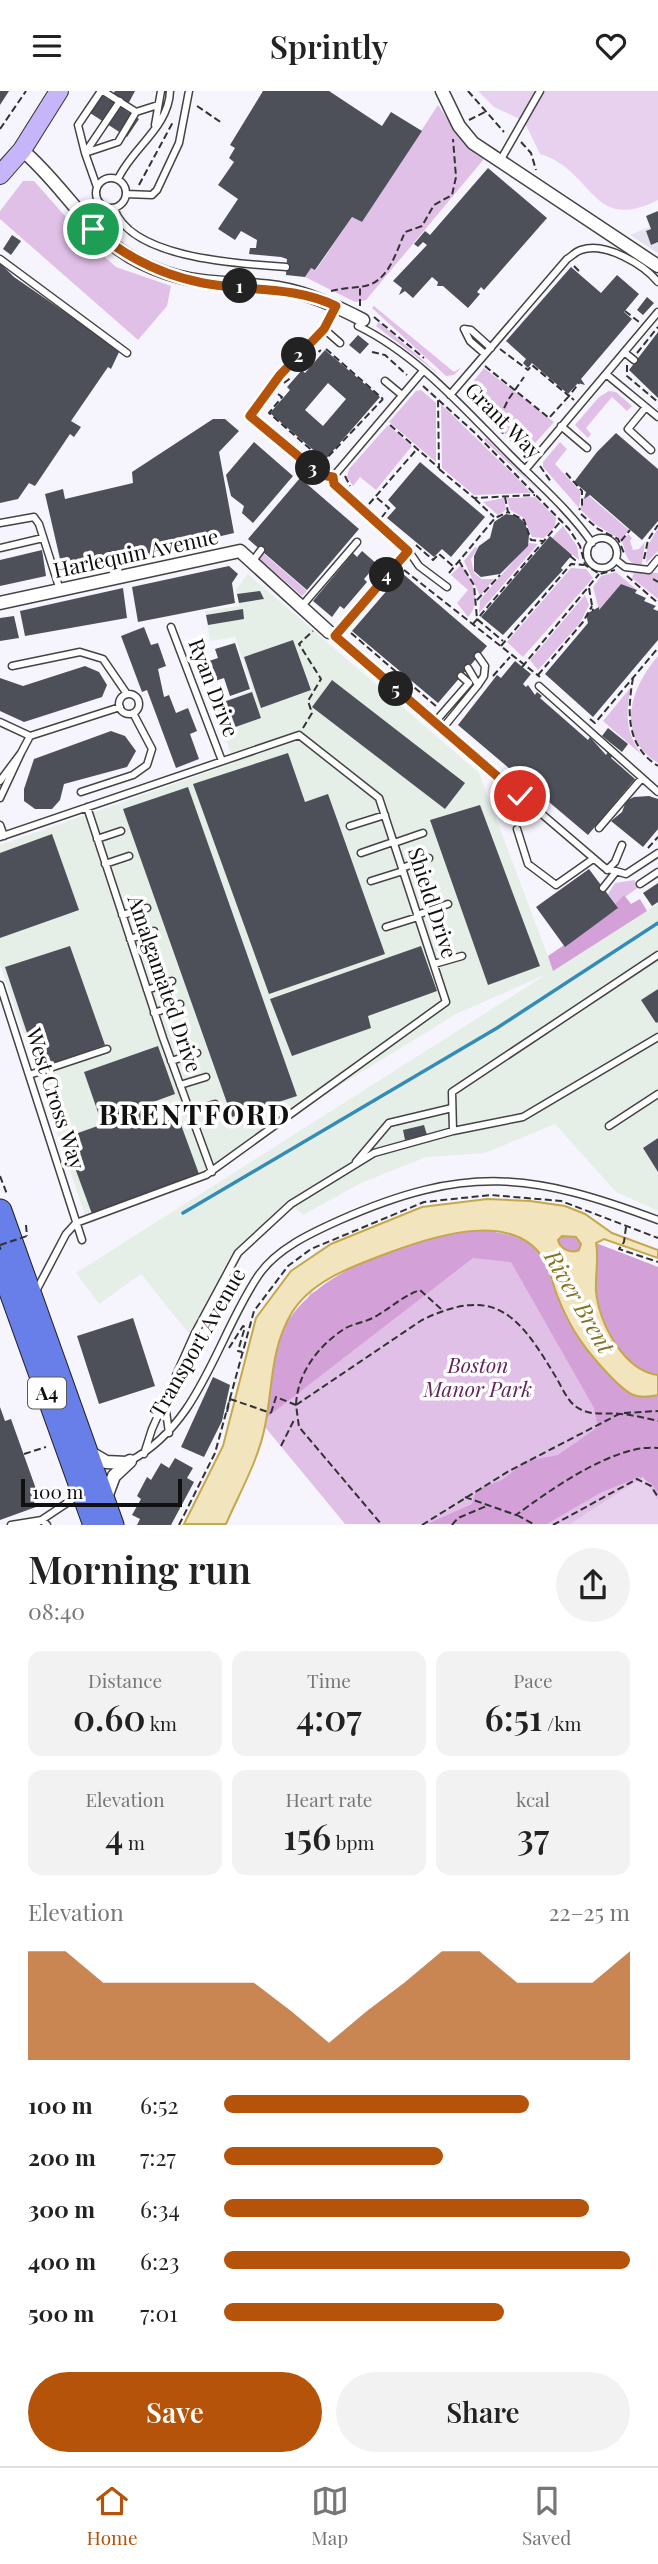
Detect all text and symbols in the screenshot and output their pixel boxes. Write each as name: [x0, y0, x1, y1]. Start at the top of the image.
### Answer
text: Sprintly: [270, 24, 388, 67]
icon: menu: [28, 27, 66, 65]
icon: heart: [592, 27, 630, 65]
pin: [63, 199, 123, 259]
icon: arrive: [74, 210, 112, 248]
pin: 1: [222, 269, 258, 303]
text: 1: [236, 272, 243, 298]
pin: 2: [282, 337, 316, 373]
text: 2: [294, 341, 303, 367]
street label: Grant Way: [460, 375, 549, 464]
pin: 3: [296, 451, 330, 485]
text: 3: [308, 454, 317, 480]
street label: Harlequin Avenue: [50, 521, 221, 583]
pin: 4: [370, 557, 404, 593]
text: 4: [381, 561, 392, 587]
street label: Ryan Drive: [183, 634, 246, 741]
pin: 5: [378, 671, 414, 707]
text: 5: [391, 675, 400, 701]
pin: [490, 766, 550, 826]
icon: check: [501, 777, 539, 815]
street label: Shield Drive: [403, 843, 465, 961]
street label: Amalgamated Drive: [122, 890, 209, 1076]
street label: West Cross Way: [21, 1023, 93, 1173]
district label: BRENTFORD: [99, 1095, 291, 1132]
water label: River Brent: [538, 1243, 623, 1360]
street label: Transport Avenue: [142, 1262, 251, 1422]
park label: Boston Manor Park: [423, 1350, 532, 1402]
road number: A4: [28, 1377, 66, 1409]
scale bar: [21, 1475, 182, 1507]
text: 100 m: [32, 1478, 83, 1504]
text: Morning run: [28, 1543, 251, 1594]
button: share: [556, 1548, 630, 1622]
text: 08:40: [28, 1595, 85, 1626]
text: Distance: [88, 1667, 162, 1693]
text: Time: [307, 1667, 351, 1693]
text: Pace: [513, 1667, 553, 1693]
text: 0.60: [73, 1693, 146, 1740]
text: 4:07: [296, 1693, 362, 1740]
text: 6:51: [485, 1693, 542, 1740]
text: km: [146, 1710, 177, 1736]
text: /km: [542, 1710, 581, 1736]
text: Elevation: [85, 1786, 165, 1812]
text: Heart rate: [286, 1786, 372, 1812]
text: kcal: [516, 1786, 550, 1812]
text: 4: [105, 1812, 123, 1859]
text: 156: [284, 1812, 331, 1859]
text: 37: [517, 1812, 549, 1859]
text: m: [123, 1829, 145, 1855]
text: bpm: [331, 1829, 374, 1855]
text: Elevation: [28, 1896, 124, 1927]
text: 22–25 m: [548, 1896, 630, 1927]
text: 100 m: [28, 2089, 93, 2120]
text: 6:52: [140, 2089, 179, 2120]
text: 200 m: [28, 2141, 96, 2172]
text: 7:27: [140, 2141, 176, 2172]
text: 300 m: [28, 2193, 95, 2224]
text: 6:34: [140, 2193, 180, 2224]
text: 400 m: [28, 2245, 96, 2276]
text: 6:23: [140, 2245, 179, 2276]
text: 500 m: [28, 2297, 94, 2328]
text: 7:01: [140, 2297, 178, 2328]
button: Save: [28, 2372, 322, 2452]
button: Share: [336, 2372, 630, 2452]
tab: Home: [87, 2482, 138, 2550]
tab: Map: [311, 2482, 349, 2550]
tab: Saved: [522, 2482, 571, 2550]

